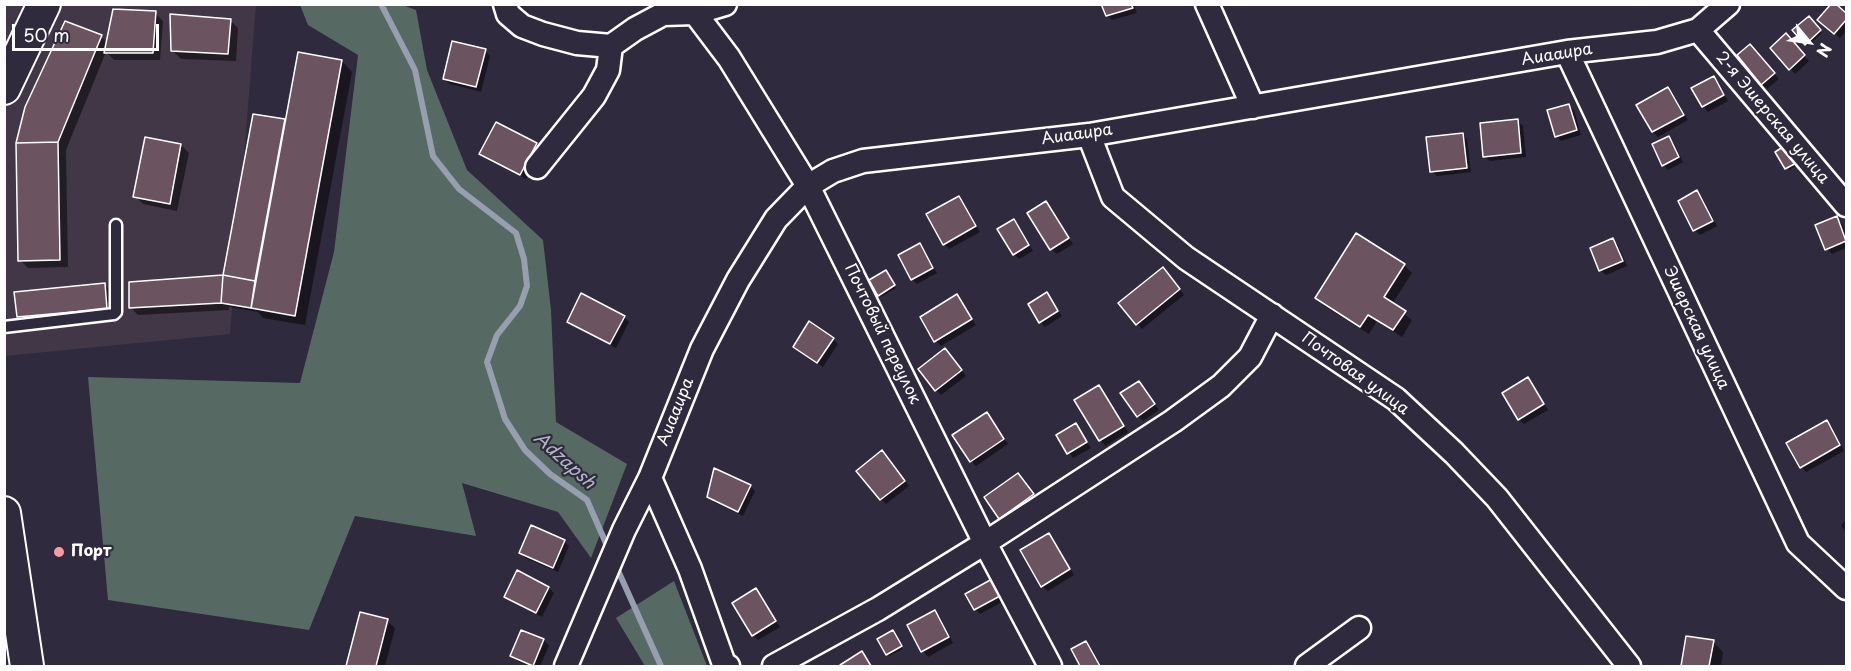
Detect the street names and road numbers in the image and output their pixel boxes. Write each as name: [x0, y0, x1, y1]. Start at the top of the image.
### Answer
street label: Аиааира: [1520, 40, 1594, 70]
street label: 2-я Эшерская улица: [1711, 48, 1833, 188]
street label: Аиааира: [1040, 121, 1114, 149]
street label: Почтовый переулок: [840, 261, 924, 407]
street label: Эшерская улица: [1659, 263, 1733, 393]
street label: Почтовая улица: [1298, 329, 1412, 419]
street label: Аиааира: [654, 375, 698, 449]

